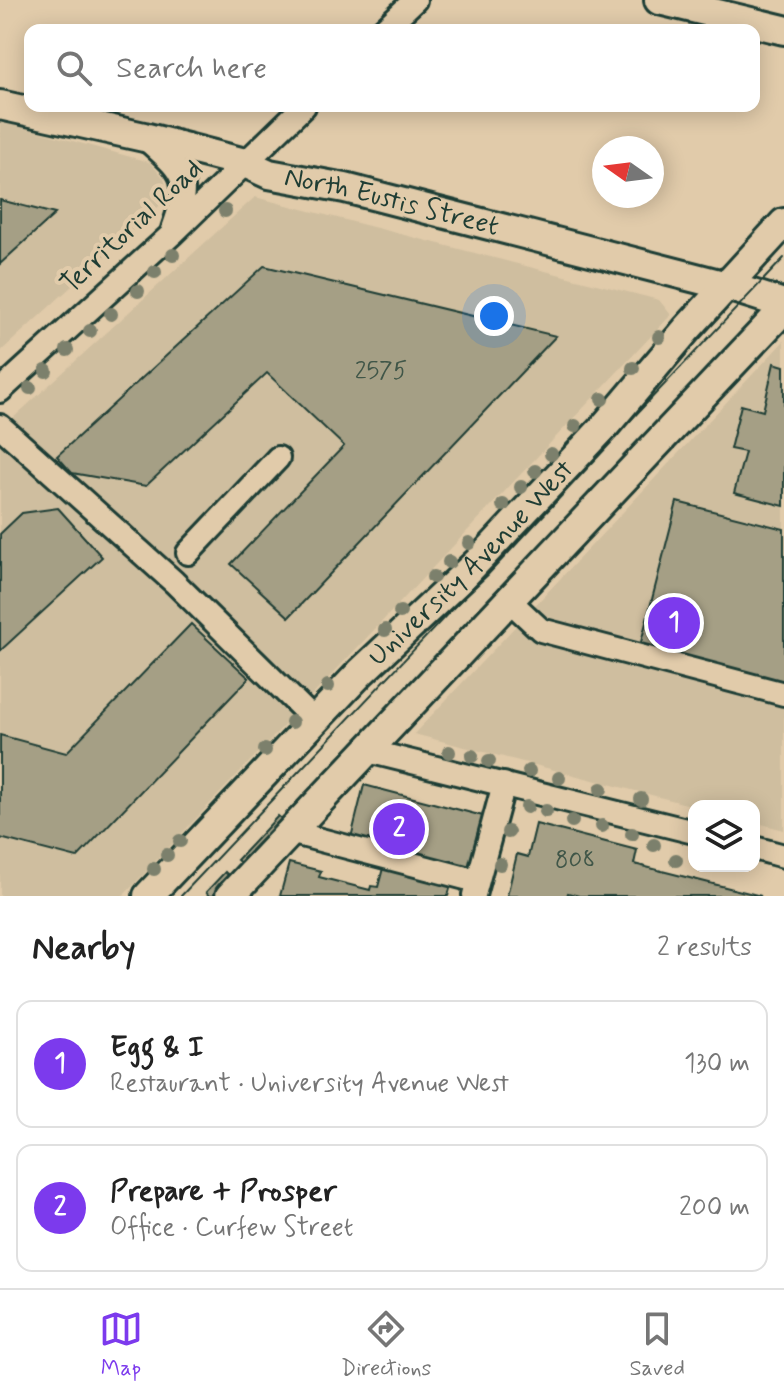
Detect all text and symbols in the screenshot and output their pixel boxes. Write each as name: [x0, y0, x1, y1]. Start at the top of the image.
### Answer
search box: [24, 24, 760, 112]
icon: search: [52, 46, 96, 90]
text: Search here: [116, 49, 267, 88]
north arrow: [592, 136, 664, 208]
street label: Territorial Road: [53, 151, 211, 303]
street label: North Eustis Street: [281, 159, 503, 245]
your location: [474, 296, 514, 336]
house number: 2575: [355, 356, 407, 387]
street label: University Avenue West: [360, 451, 583, 675]
pin: 1: [648, 593, 700, 653]
pin: 2: [373, 799, 425, 859]
map controls: [688, 800, 760, 872]
button: layers: [688, 800, 760, 872]
house number: 808: [555, 845, 595, 876]
text: Nearby: [32, 926, 136, 971]
text: 2 results: [657, 931, 752, 965]
text: Egg & I: [110, 1028, 204, 1067]
text: 1: [54, 1047, 66, 1081]
text: 130 m: [684, 1047, 750, 1081]
text: Restaurant · University Avenue West: [110, 1067, 509, 1101]
text: Prepare + Prosper: [110, 1172, 337, 1211]
text: 2: [54, 1191, 66, 1225]
text: 200 m: [679, 1191, 750, 1225]
text: Office · Curfew Street: [110, 1211, 353, 1245]
tab: Map: [99, 1307, 143, 1383]
tab: Directions: [341, 1307, 431, 1383]
tab: Saved: [629, 1307, 685, 1383]

